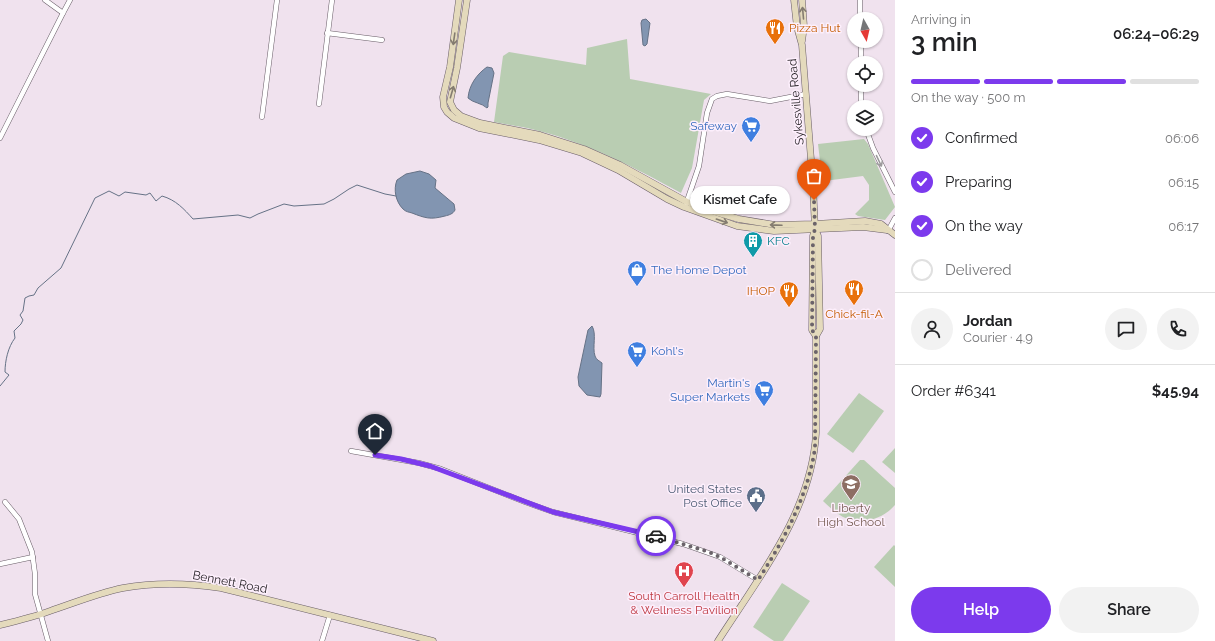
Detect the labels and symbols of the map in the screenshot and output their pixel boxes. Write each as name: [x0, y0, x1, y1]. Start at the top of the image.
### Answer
one-way arrow: [799, 7, 806, 20]
north arrow: [847, 12, 883, 48]
restaurant icon: Pizza Hut: [764, 17, 786, 45]
place label: Pizza Hut: [789, 21, 841, 35]
one-way arrow: [450, 32, 458, 45]
street label: Sykesville Road: [785, 58, 807, 146]
one-way arrow: [449, 86, 456, 99]
supermarket icon: Safeway: [740, 115, 762, 143]
place label: Safeway: [690, 119, 737, 133]
one-way arrow: [876, 154, 883, 166]
pin: [797, 159, 831, 200]
callout: Kismet Cafe: [690, 186, 790, 214]
one-way arrow: [716, 218, 728, 226]
one-way arrow: [770, 221, 783, 228]
building icon: KFC: [742, 230, 764, 258]
place label: KFC: [767, 234, 790, 248]
shop icon: The Home Depot: [626, 259, 648, 287]
place label: The Home Depot: [651, 263, 747, 277]
restaurant icon: Chick-fil-A: [843, 278, 865, 306]
restaurant icon: IHOP: [778, 280, 800, 308]
place label: IHOP: [747, 284, 776, 298]
place label: Chick-fil-A: [825, 307, 883, 321]
supermarket icon: Kohl's: [626, 340, 648, 368]
place label: Kohl's: [651, 344, 684, 358]
place label: Martin's Super Markets: [670, 376, 750, 404]
supermarket icon: Martin's Super Markets: [753, 379, 775, 407]
pin: [358, 414, 392, 455]
school or university icon: Liberty High School: [840, 473, 862, 501]
place label: United States Post Office: [667, 482, 742, 510]
public building icon: United States Post Office: [745, 485, 767, 513]
place label: Liberty High School: [817, 501, 885, 529]
courier: [636, 516, 676, 556]
hospital icon: South Carroll Health & Wellness Pavilion: [673, 560, 695, 588]
street label: Bennett Road: [191, 568, 269, 596]
place label: South Carroll Health & Wellness Pavilion: [628, 589, 740, 617]

